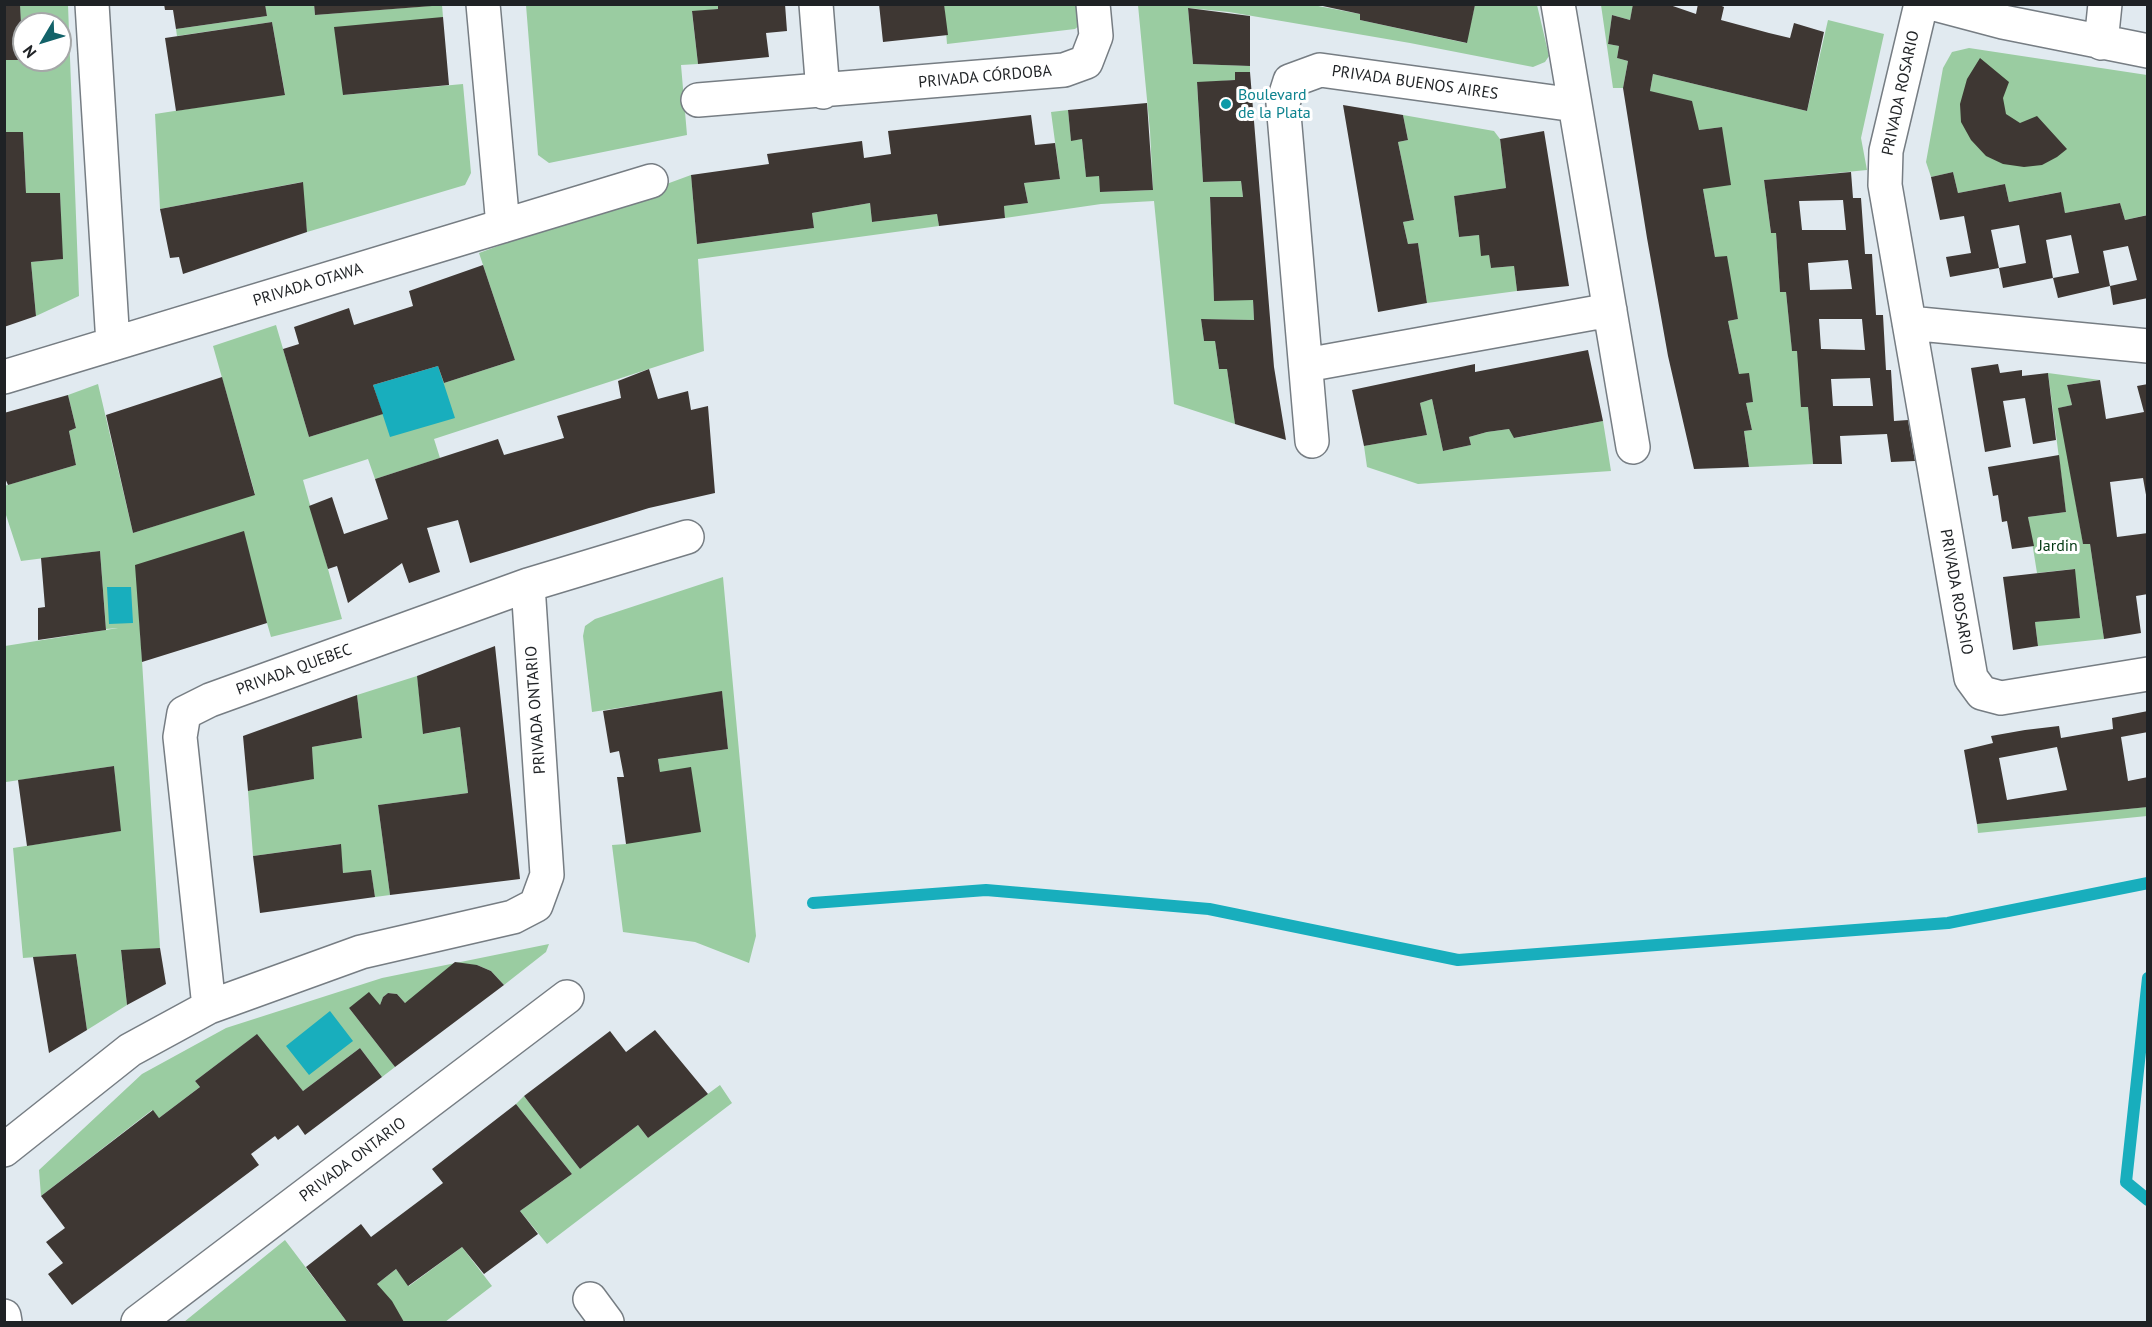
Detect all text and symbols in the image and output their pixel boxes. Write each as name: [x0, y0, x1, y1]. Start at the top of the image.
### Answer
north arrow: [12, 12, 72, 72]
street label: PRIVADA ROSARIO: [1878, 29, 1924, 157]
text: N: [18, 42, 41, 62]
street label: PRIVADA CÓRDOBA: [917, 62, 1053, 92]
street label: PRIVADA BUENOS AIRES: [1330, 62, 1500, 104]
place label: Boulevard de la Plata: [1238, 85, 1311, 123]
marker: Boulevard de la Plata: [1219, 97, 1233, 111]
street label: PRIVADA OTAWA: [251, 259, 365, 311]
street label: PRIVADA ROSARIO: [1935, 528, 1977, 656]
park label: Jardin: [2038, 536, 2078, 556]
street label: PRIVADA QUEBEC: [234, 640, 354, 700]
street label: PRIVADA ONTARIO: [522, 645, 550, 775]
street label: PRIVADA ONTARIO: [296, 1114, 410, 1206]

